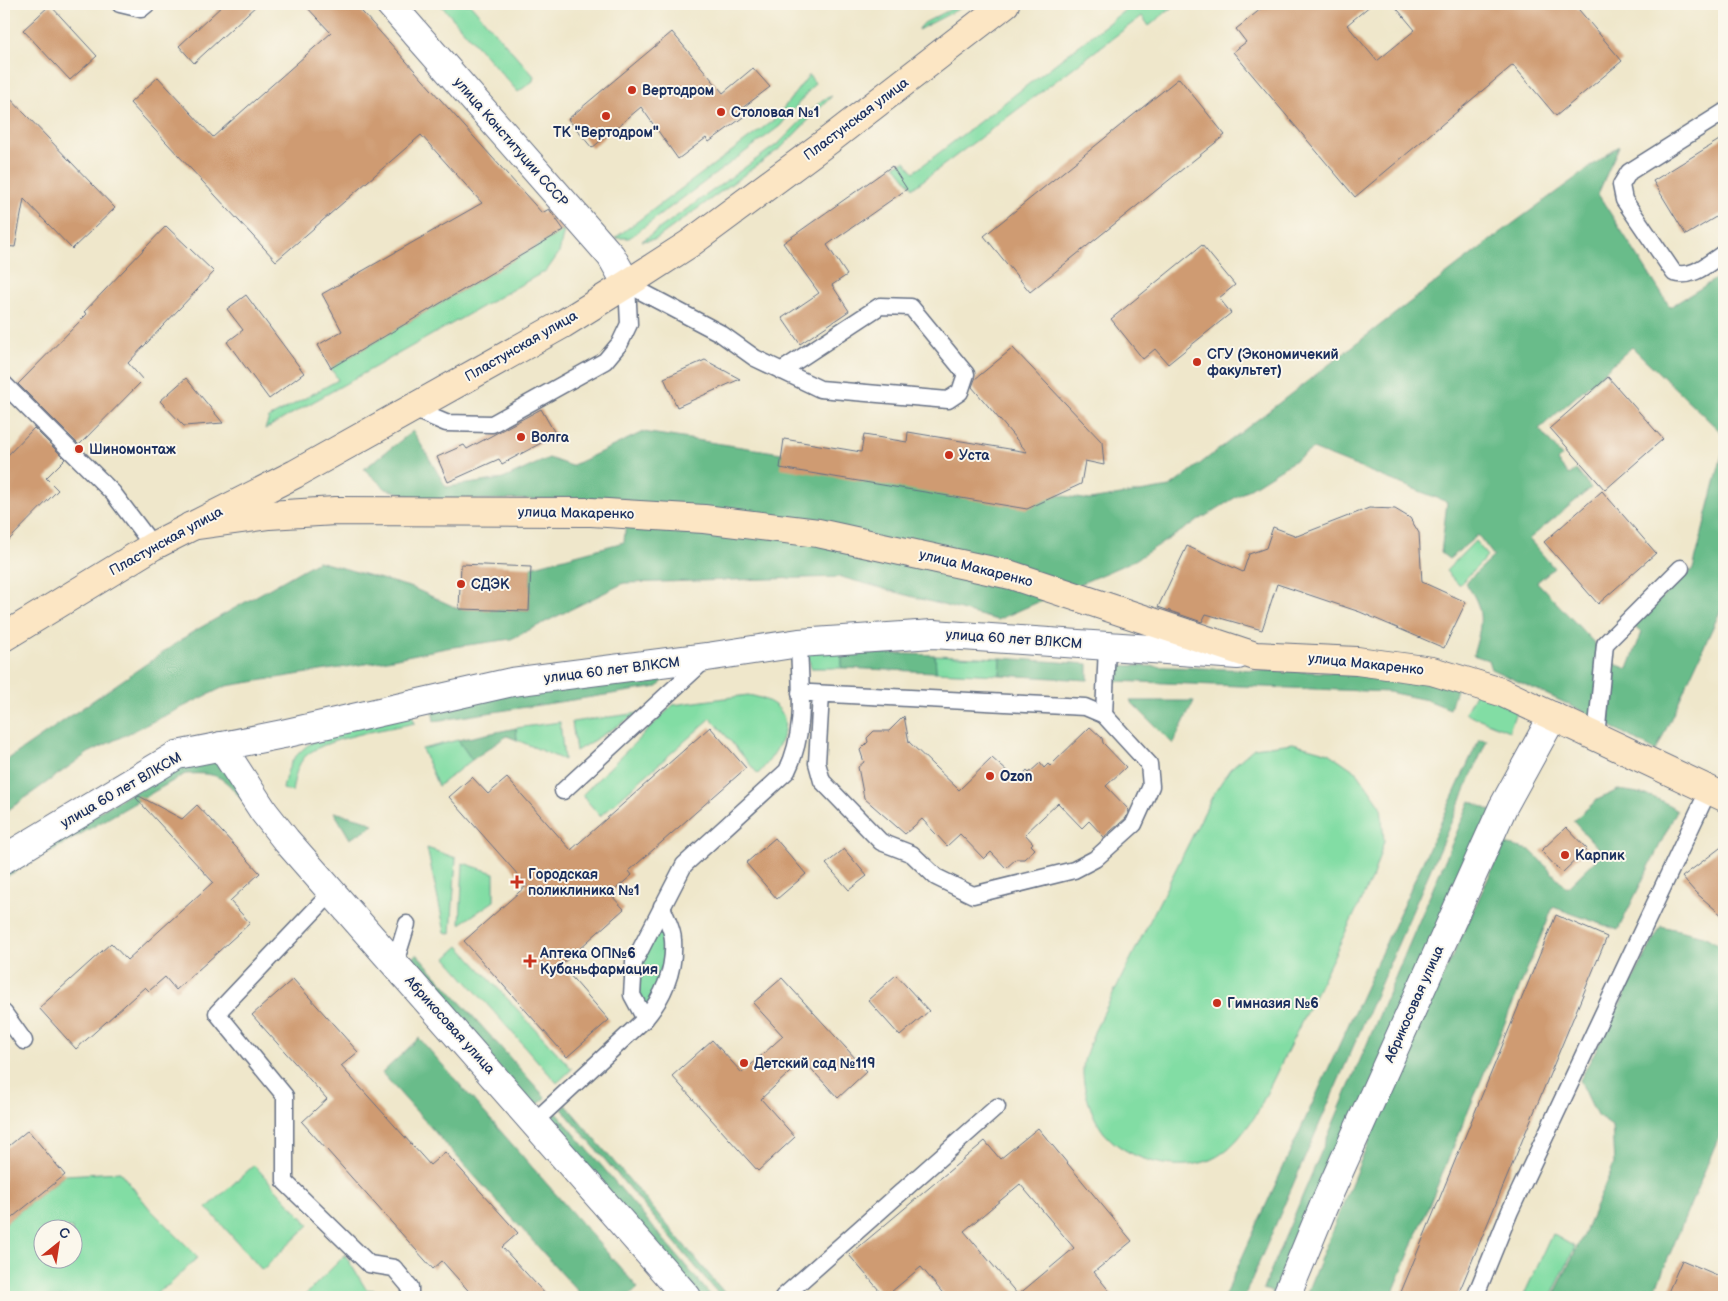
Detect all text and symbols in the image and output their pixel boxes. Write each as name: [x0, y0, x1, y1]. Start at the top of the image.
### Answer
street label: улица Конституции СССР: [450, 74, 572, 210]
street label: Пластунская улица: [800, 74, 912, 164]
place label: Вертодром: [642, 82, 714, 99]
marker: Вертодром: [626, 84, 638, 96]
place label: Столовая №1: [731, 104, 819, 121]
marker: Столовая №1: [715, 106, 727, 118]
marker: ТК "Вертодром": [600, 110, 612, 122]
place label: ТК "Вертодром": [553, 124, 659, 141]
street label: Пластунская улица: [462, 306, 581, 385]
place label: СГУ (Экономичекий факультет): [1207, 346, 1339, 379]
marker: СГУ (Экономичекий факультет): [1191, 356, 1203, 368]
place label: Волга: [531, 429, 570, 446]
marker: Волга: [515, 431, 527, 443]
place label: Шиномонтаж: [89, 441, 176, 458]
marker: Шиномонтаж: [73, 443, 85, 455]
place label: Уста: [959, 447, 990, 464]
marker: Уста: [943, 449, 955, 461]
street label: Пластунская улица: [106, 502, 226, 579]
street label: улица Макаренко: [518, 503, 634, 523]
street label: улица Макаренко: [918, 546, 1034, 590]
place label: СДЭК: [471, 576, 510, 593]
marker: СДЭК: [455, 578, 467, 590]
street label: улица 60 лет ВЛКСМ: [945, 626, 1083, 652]
street label: улица Макаренко: [1307, 649, 1425, 679]
street label: улица 60 лет ВЛКСМ: [543, 653, 681, 687]
street label: улица 60 лет ВЛКСМ: [57, 748, 185, 832]
place label: Ozon: [1000, 768, 1033, 785]
marker: Ozon: [984, 770, 996, 782]
place label: Карпик: [1575, 847, 1625, 864]
marker: Карпик: [1559, 849, 1571, 861]
place label: Городская поликлиника №1: [528, 866, 640, 899]
marker: Городская поликлиника №1: [510, 875, 524, 889]
street label: Абрикосовая улица: [1380, 942, 1448, 1066]
place label: Аптека ОП№6 Кубаньфармация: [539, 945, 658, 978]
marker: Аптека ОП№6 Кубаньфармация: [524, 955, 536, 967]
street label: Абрикосовая улица: [401, 972, 499, 1078]
place label: Гимназия №6: [1227, 995, 1319, 1012]
marker: Гимназия №6: [1211, 997, 1223, 1009]
place label: Детский сад №119: [754, 1055, 875, 1072]
marker: Детский сад №119: [738, 1057, 750, 1069]
north arrow: [32, 1218, 82, 1268]
text: С: [56, 1223, 73, 1243]

